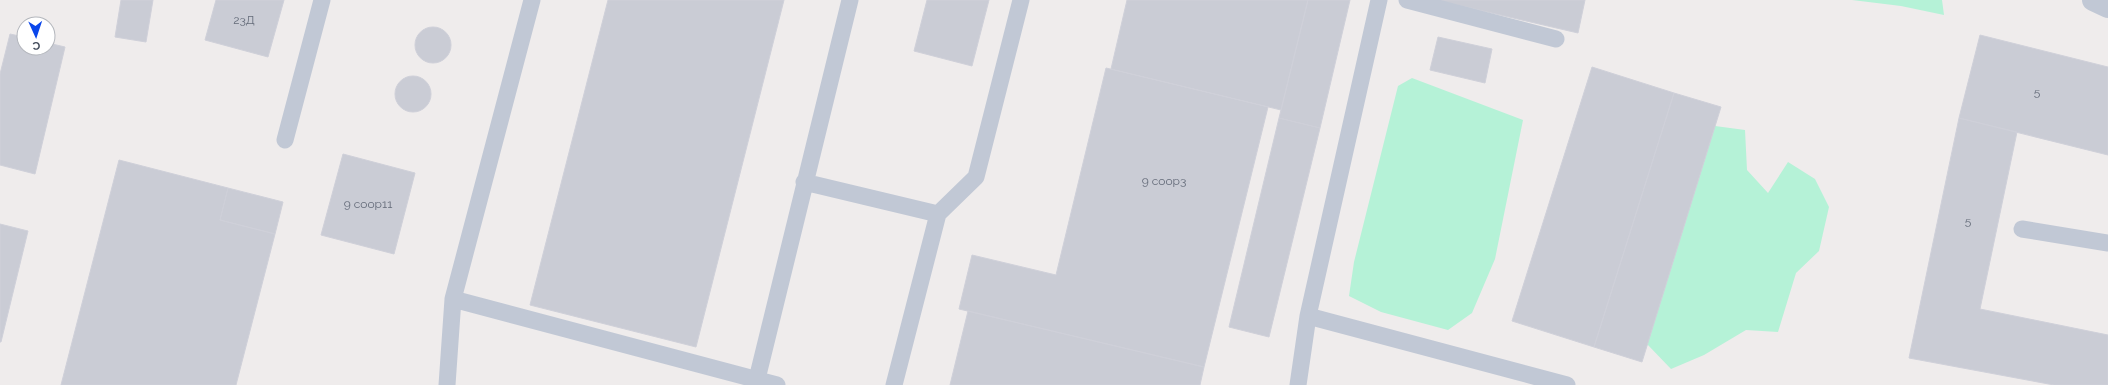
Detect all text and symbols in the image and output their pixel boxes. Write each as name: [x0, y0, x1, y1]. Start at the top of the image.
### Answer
house number: 23Д: [233, 13, 255, 27]
north arrow: [16, 16, 56, 56]
text: С: [32, 39, 41, 52]
house number: 5: [2034, 85, 2041, 99]
house number: 9 соор3: [1142, 174, 1186, 188]
house number: 9 соор11: [344, 197, 392, 211]
house number: 5: [1965, 214, 1972, 228]

